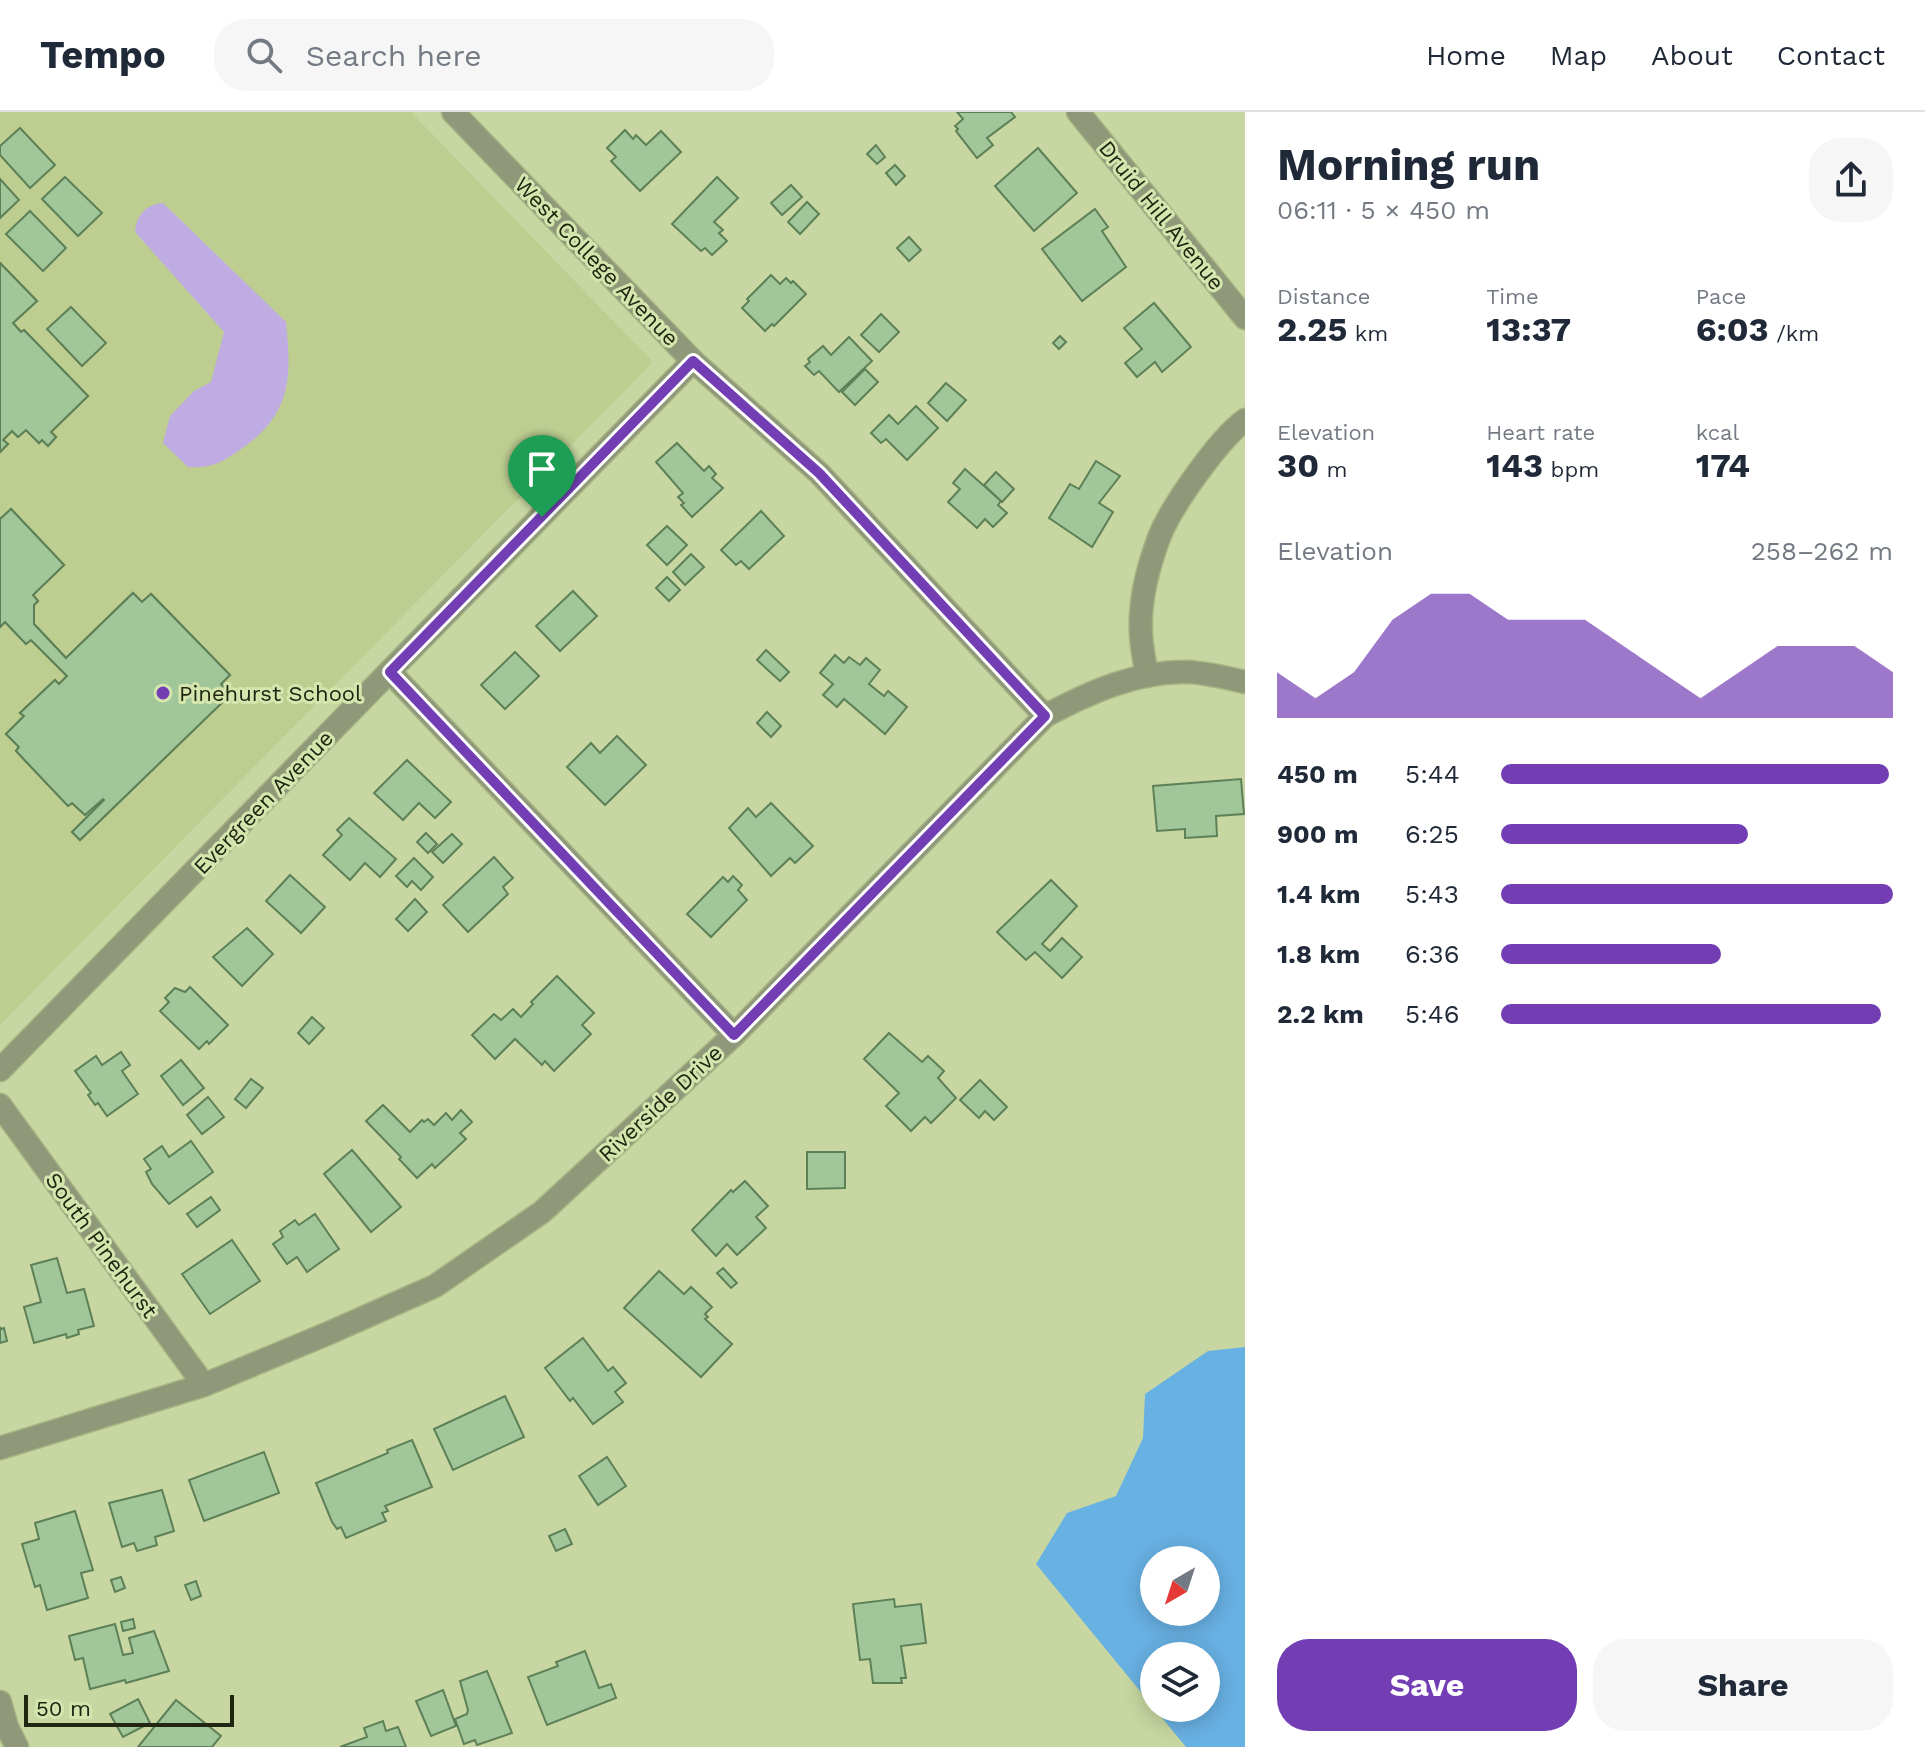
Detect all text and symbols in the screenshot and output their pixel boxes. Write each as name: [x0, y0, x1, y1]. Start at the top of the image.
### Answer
search box: [214, 19, 774, 91]
text: Tempo: [40, 33, 166, 77]
icon: search: [242, 33, 286, 77]
text: Search here: [306, 38, 482, 73]
text: Home: [1426, 39, 1506, 72]
text: Map: [1550, 39, 1607, 72]
text: About: [1651, 39, 1733, 72]
text: Contact: [1777, 39, 1885, 72]
street label: Druid Hill Avenue: [1094, 136, 1229, 295]
button: share: [1809, 138, 1893, 222]
text: Morning run: [1277, 139, 1540, 191]
street label: West College Avenue: [510, 172, 684, 351]
text: 06:11 · 5 × 450 m: [1277, 195, 1490, 225]
text: Distance: [1277, 284, 1371, 309]
text: Time: [1486, 284, 1539, 309]
text: Pace: [1696, 284, 1747, 309]
text: 2.25: [1277, 309, 1347, 349]
text: 13:37: [1486, 309, 1571, 349]
text: 6:03: [1696, 309, 1769, 349]
text: km: [1347, 321, 1388, 346]
text: /km: [1769, 321, 1819, 346]
text: Elevation: [1277, 420, 1375, 445]
text: Heart rate: [1486, 420, 1595, 445]
text: kcal: [1696, 420, 1739, 445]
pin: [508, 435, 576, 517]
text: 30: [1277, 445, 1319, 485]
text: 143: [1486, 445, 1543, 485]
text: 174: [1696, 445, 1750, 485]
icon: arrive: [520, 447, 564, 491]
text: m: [1319, 457, 1348, 482]
text: bpm: [1543, 457, 1599, 482]
text: Elevation: [1277, 536, 1393, 566]
text: 258–262 m: [1751, 536, 1893, 566]
place label: Pinehurst School: [179, 681, 362, 706]
marker: Pinehurst School: [154, 684, 172, 702]
street label: Evergreen Avenue: [188, 725, 338, 879]
text: 450 m: [1277, 759, 1358, 789]
text: 5:44: [1405, 759, 1460, 789]
text: 900 m: [1277, 819, 1358, 849]
text: 6:25: [1405, 819, 1459, 849]
text: 1.4 km: [1277, 879, 1361, 909]
text: 5:43: [1405, 879, 1459, 909]
text: 1.8 km: [1277, 939, 1360, 969]
text: 6:36: [1405, 939, 1459, 969]
text: 2.2 km: [1277, 999, 1364, 1029]
text: 5:46: [1405, 999, 1460, 1029]
street label: Riverside Drive: [594, 1040, 727, 1167]
street label: South Pinehurst: [41, 1168, 163, 1323]
north arrow: [1140, 1546, 1220, 1626]
map controls: [1140, 1546, 1220, 1722]
button: Save: [1277, 1639, 1577, 1731]
button: Share: [1593, 1639, 1893, 1731]
button: layers: [1140, 1642, 1220, 1722]
scale bar: [24, 1691, 234, 1727]
text: 50 m: [36, 1696, 91, 1721]

